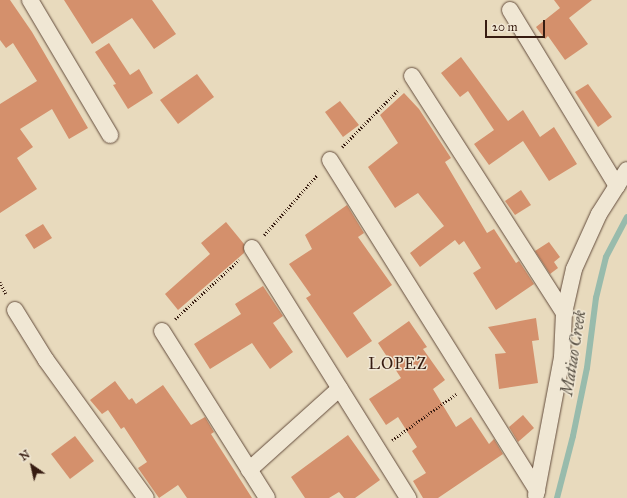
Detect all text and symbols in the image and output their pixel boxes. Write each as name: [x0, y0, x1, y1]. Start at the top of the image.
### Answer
scale bar: [487, 12, 547, 38]
text: 20 m: [492, 20, 518, 34]
water label: Matiao Creek: [558, 309, 590, 397]
district label: LOPEZ: [368, 354, 428, 374]
north arrow: [12, 446, 52, 486]
text: N: [18, 448, 33, 464]

